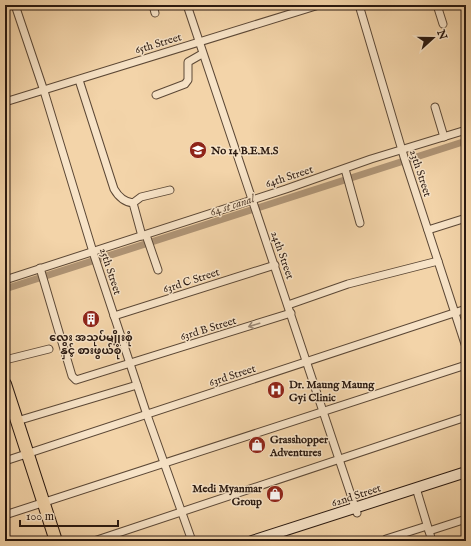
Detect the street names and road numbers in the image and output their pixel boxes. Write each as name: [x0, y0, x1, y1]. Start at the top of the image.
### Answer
street label: 65th Street: [133, 30, 183, 58]
street label: 23th Street: [406, 148, 434, 199]
street label: 64th Street: [264, 163, 315, 191]
street label: 24th Street: [267, 229, 297, 281]
street label: 25th Street: [96, 246, 124, 297]
street label: 63rd C Street: [161, 265, 222, 297]
street label: 63rd B Street: [178, 314, 238, 344]
street label: 63rd Street: [207, 362, 258, 390]
street label: 62nd Street: [330, 481, 383, 511]

